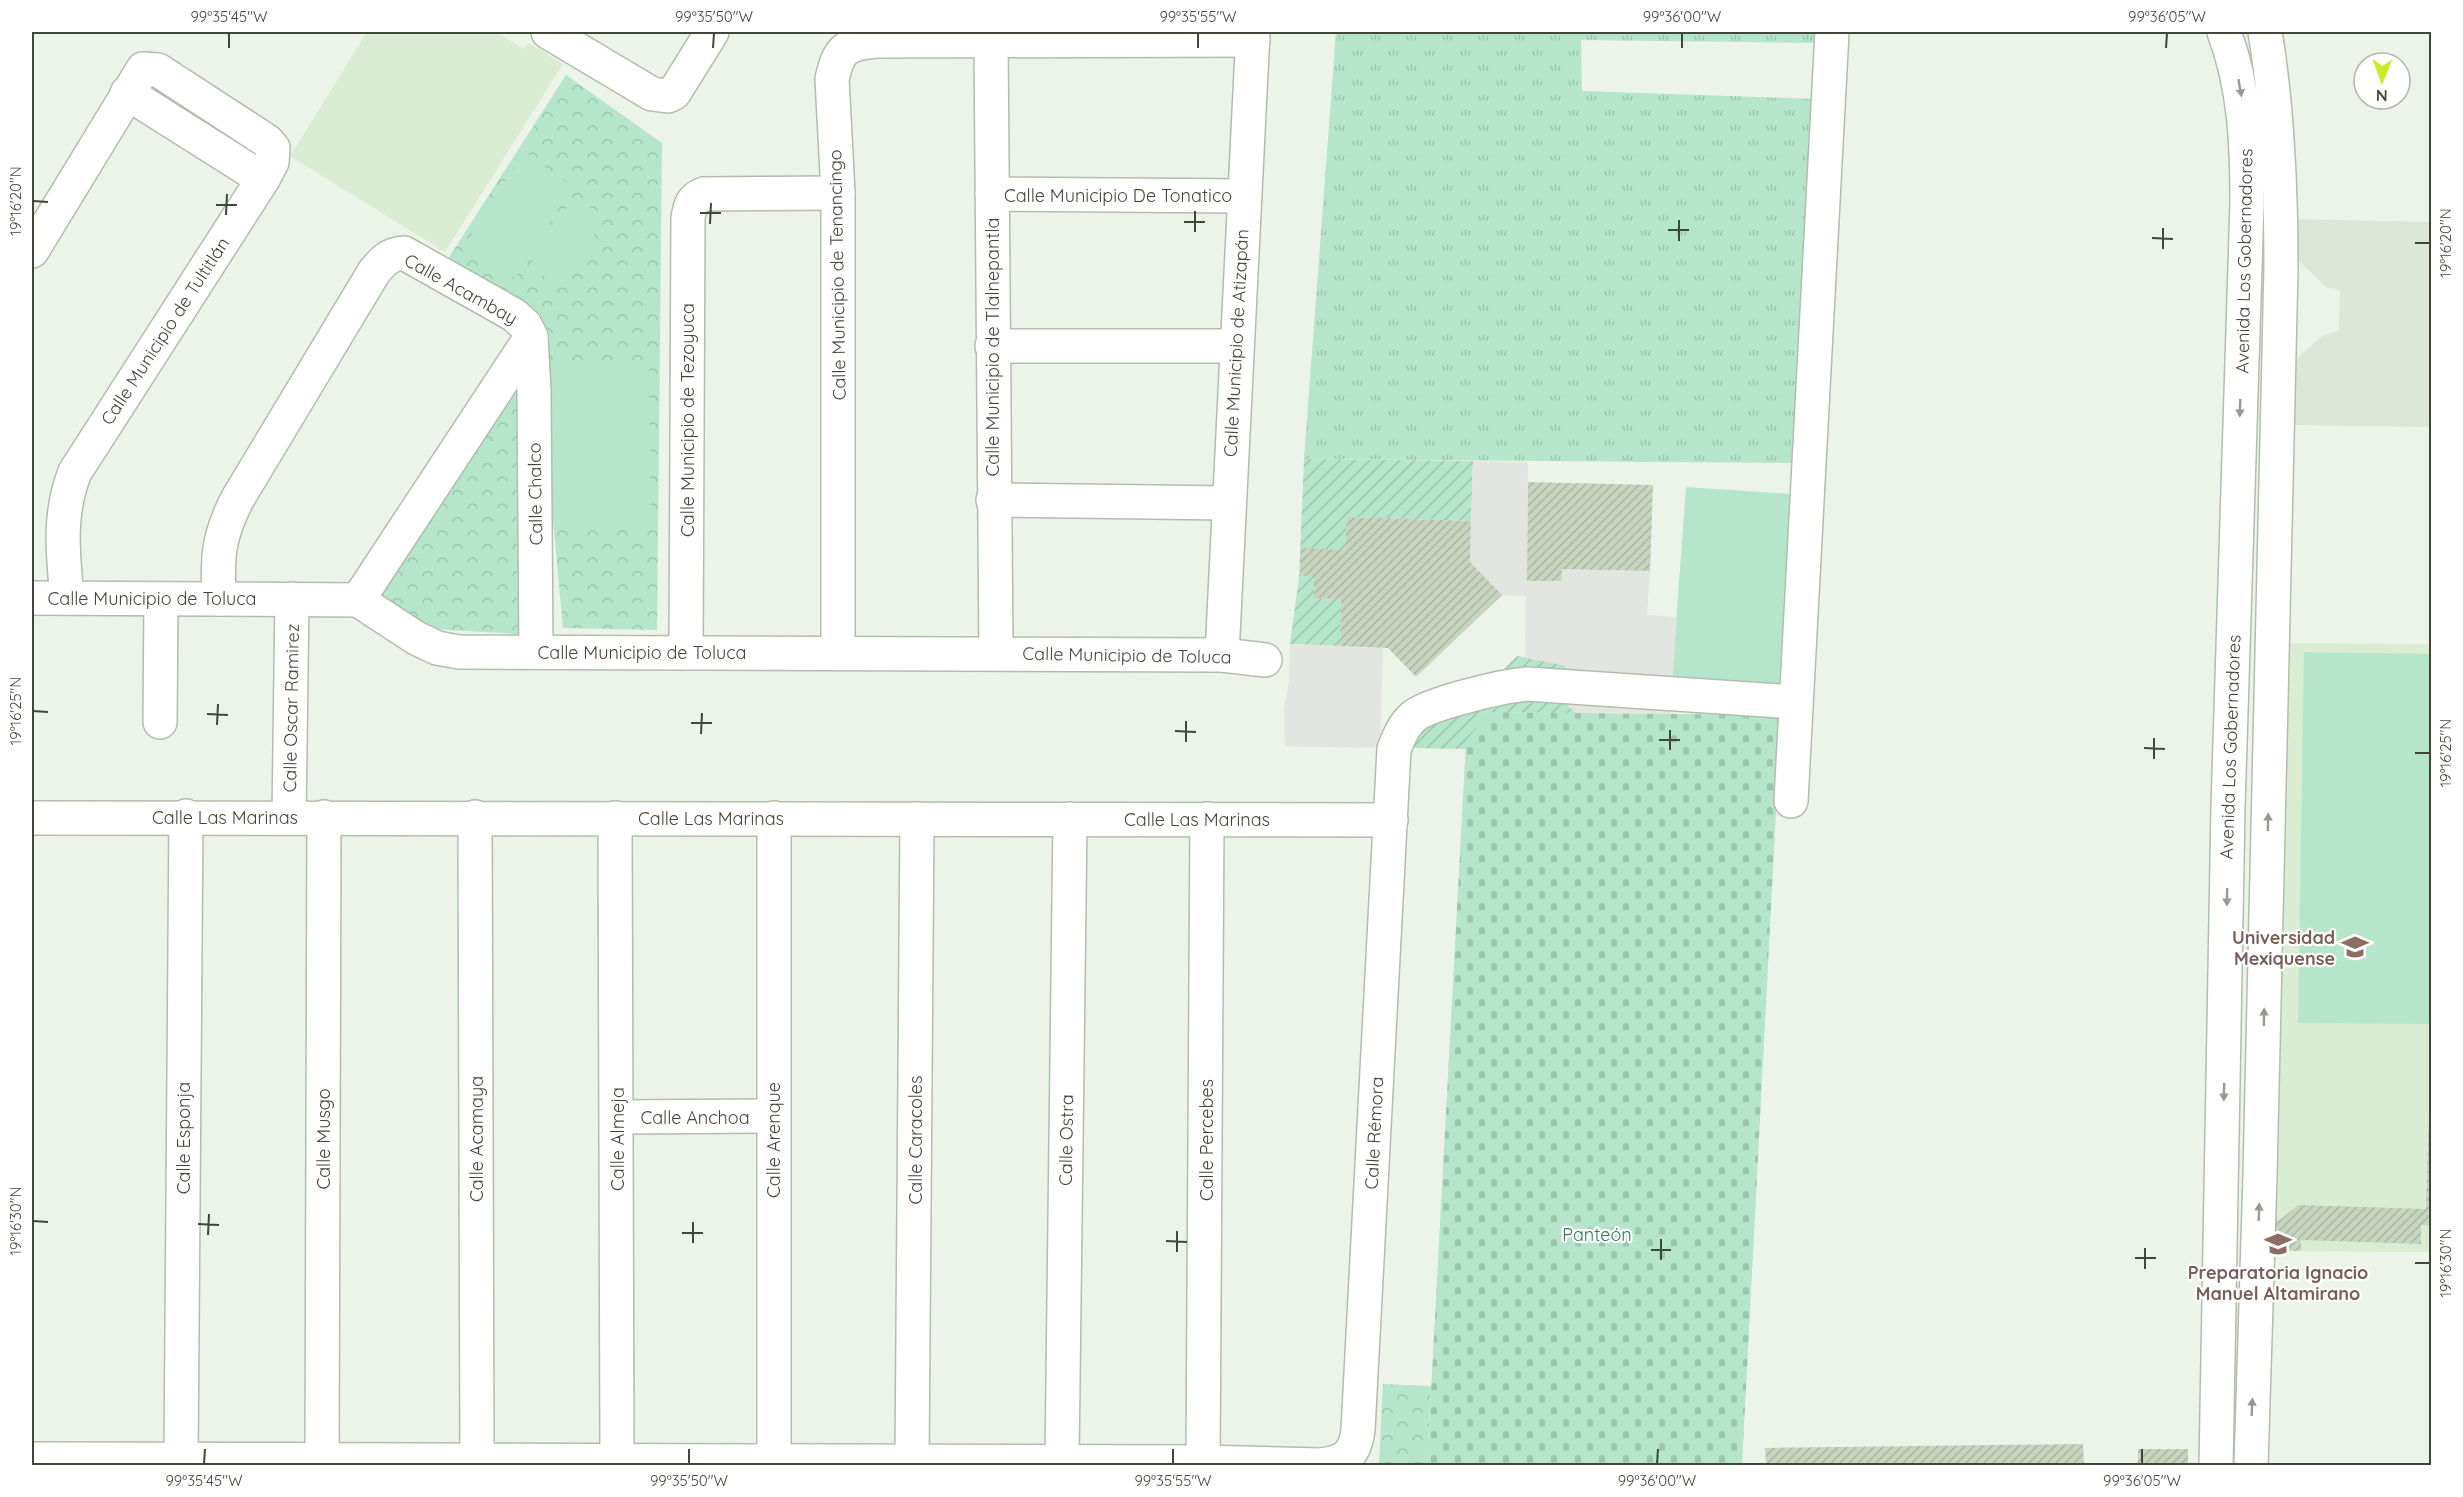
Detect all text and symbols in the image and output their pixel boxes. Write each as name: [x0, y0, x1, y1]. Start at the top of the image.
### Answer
text: 99°35'45"W: [190, 7, 268, 26]
text: 99°35'50"W: [675, 7, 753, 26]
text: 99°35'55"W: [1159, 7, 1237, 26]
text: 99°36'00"W: [1643, 7, 1722, 26]
text: 99°36'05"W: [2128, 7, 2206, 26]
north arrow: [2352, 51, 2412, 111]
one-way arrow: [2236, 78, 2245, 97]
text: N: [2376, 86, 2388, 106]
street label: Avenida Los Gobernadores: [2231, 148, 2257, 374]
street label: Calle Municipio de Tenancingo: [823, 149, 851, 401]
text: 19°16'20"N: [6, 166, 25, 236]
street label: Calle Municipio De Tonatico: [1004, 184, 1232, 207]
text: 19°16'20"N: [2436, 208, 2455, 278]
street label: Calle Municipio de Tlalnepantla: [981, 218, 1004, 476]
street label: Calle Municipio de Atizapán: [1219, 228, 1253, 458]
street label: Calle Municipio de Tultitlán: [96, 233, 234, 429]
street label: Calle Acambay: [400, 248, 522, 330]
street label: Calle Municipio de Tezoyuca: [676, 303, 699, 537]
one-way arrow: [2236, 399, 2245, 418]
street label: Calle Chalco: [523, 442, 547, 546]
street label: Calle Municipio de Toluca: [47, 587, 257, 610]
street label: Calle Oscar Ramirez: [278, 623, 304, 793]
street label: Avenida Los Gobernadores: [2215, 634, 2245, 860]
street label: Calle Municipio de Toluca: [537, 641, 747, 664]
street label: Calle Municipio de Toluca: [1022, 642, 1232, 668]
text: 19°16'25"N: [6, 677, 25, 745]
text: 19°16'25"N: [2436, 719, 2455, 787]
street label: Calle Las Marinas: [152, 806, 298, 829]
street label: Calle Las Marinas: [638, 807, 784, 830]
street label: Calle Las Marinas: [1124, 808, 1270, 831]
one-way arrow: [2263, 813, 2272, 832]
one-way arrow: [2222, 887, 2232, 906]
place label: Universidad Mexiquense: [2232, 926, 2335, 970]
school or university icon: Universidad Mexiquense: [2340, 932, 2370, 962]
one-way arrow: [2259, 1008, 2268, 1027]
street label: Calle Acamaya: [465, 1076, 488, 1202]
street label: Calle Caracoles: [904, 1076, 927, 1204]
street label: Calle Rémora: [1360, 1076, 1388, 1190]
street label: Calle Percebes: [1195, 1079, 1218, 1201]
street label: Calle Esponja: [172, 1082, 195, 1194]
street label: Calle Arenque: [762, 1082, 785, 1198]
one-way arrow: [2219, 1082, 2229, 1101]
street label: Calle Almeja: [606, 1087, 629, 1191]
street label: Calle Musgo: [312, 1088, 335, 1190]
street label: Calle Ostra: [1054, 1094, 1078, 1186]
street label: Calle Anchoa: [640, 1106, 750, 1129]
text: 19°16'30"N: [6, 1187, 25, 1255]
one-way arrow: [2254, 1203, 2264, 1222]
park label: Panteón: [1562, 1223, 1632, 1246]
school or university icon: Preparatoria Ignacio Manuel Altamirano: [2263, 1229, 2293, 1259]
text: 19°16'30"N: [2436, 1229, 2455, 1297]
place label: Preparatoria Ignacio Manuel Altamirano: [2188, 1261, 2368, 1305]
one-way arrow: [2248, 1398, 2257, 1417]
text: 99°35'45"W: [165, 1471, 243, 1490]
text: 99°35'50"W: [650, 1471, 728, 1490]
text: 99°35'55"W: [1134, 1471, 1212, 1490]
text: 99°36'00"W: [1618, 1471, 1697, 1490]
text: 99°36'05"W: [2103, 1471, 2181, 1490]

